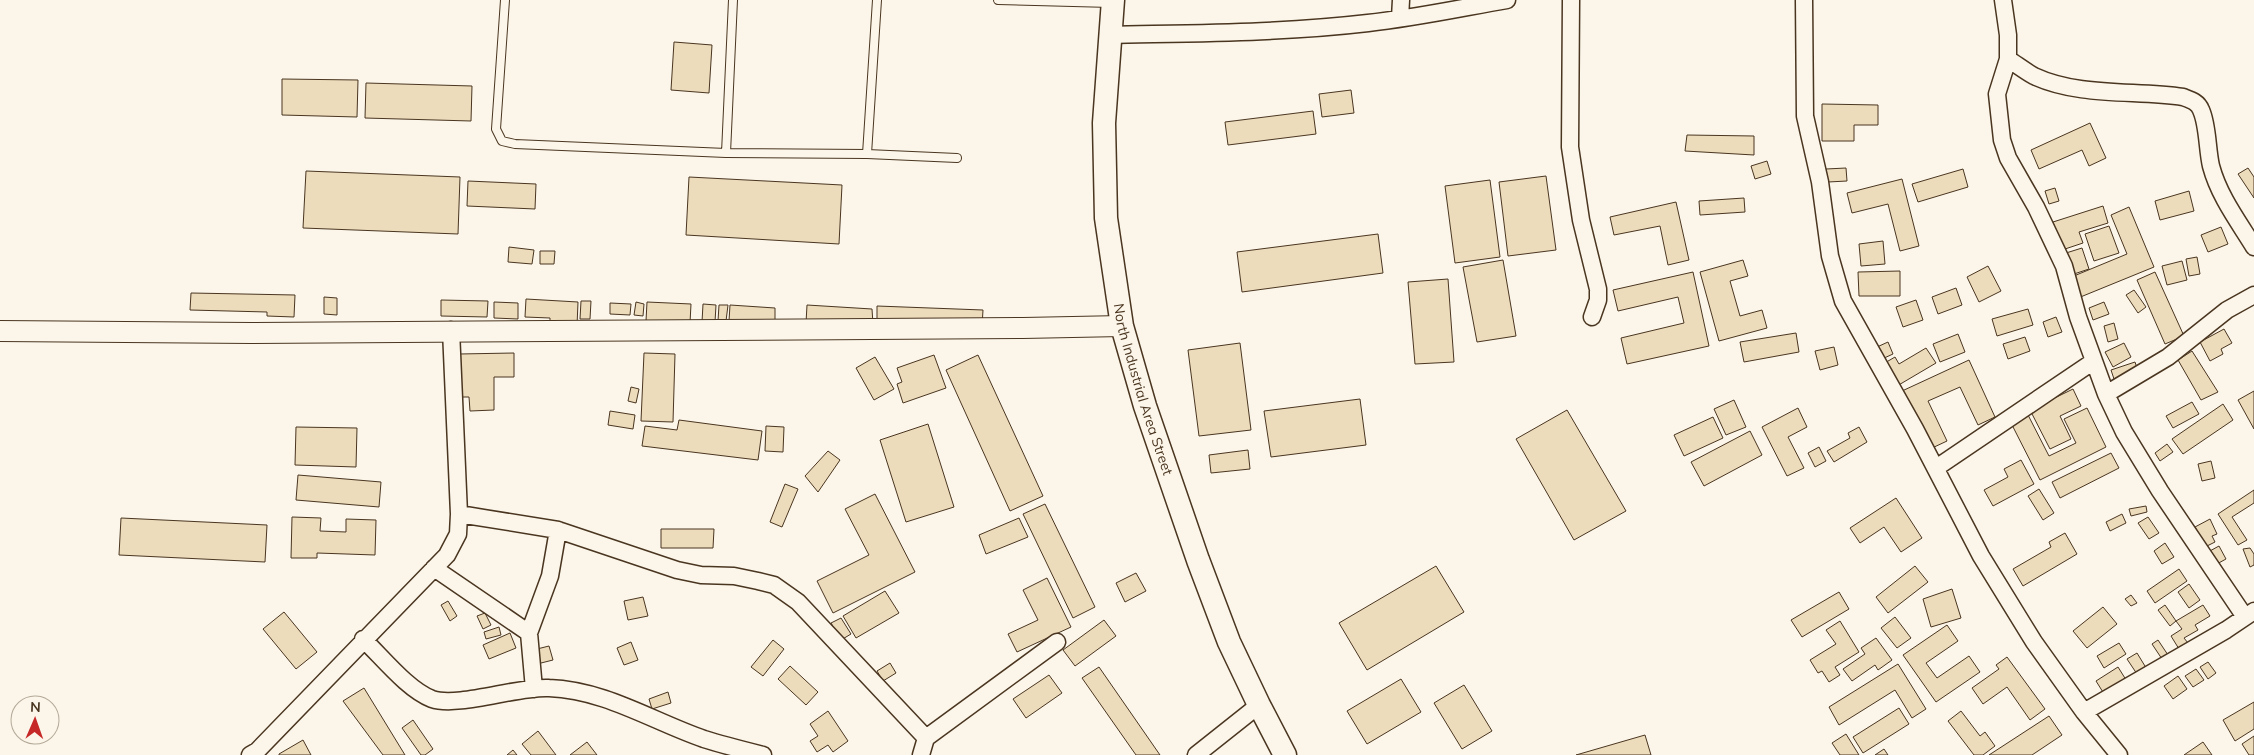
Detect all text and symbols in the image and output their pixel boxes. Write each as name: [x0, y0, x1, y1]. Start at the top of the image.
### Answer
street label: North Industrial Area Street: [1110, 302, 1177, 478]
north arrow: [10, 695, 60, 745]
text: N: [30, 698, 41, 716]

